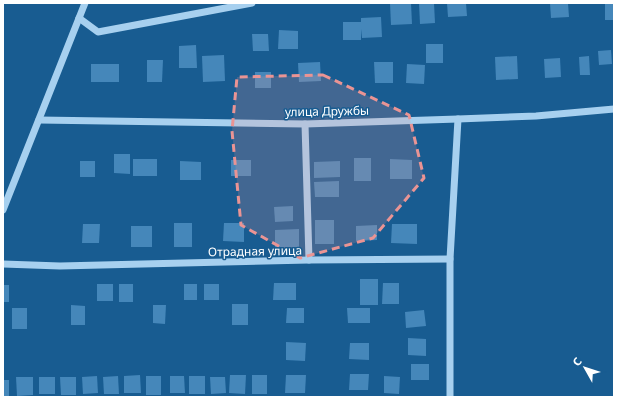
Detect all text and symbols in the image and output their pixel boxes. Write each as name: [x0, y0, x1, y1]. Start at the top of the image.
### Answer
street label: улица Дружбы: [285, 102, 369, 120]
street label: Отрадная улица: [208, 242, 302, 260]
north arrow: [565, 348, 605, 388]
text: С: [569, 354, 585, 369]

